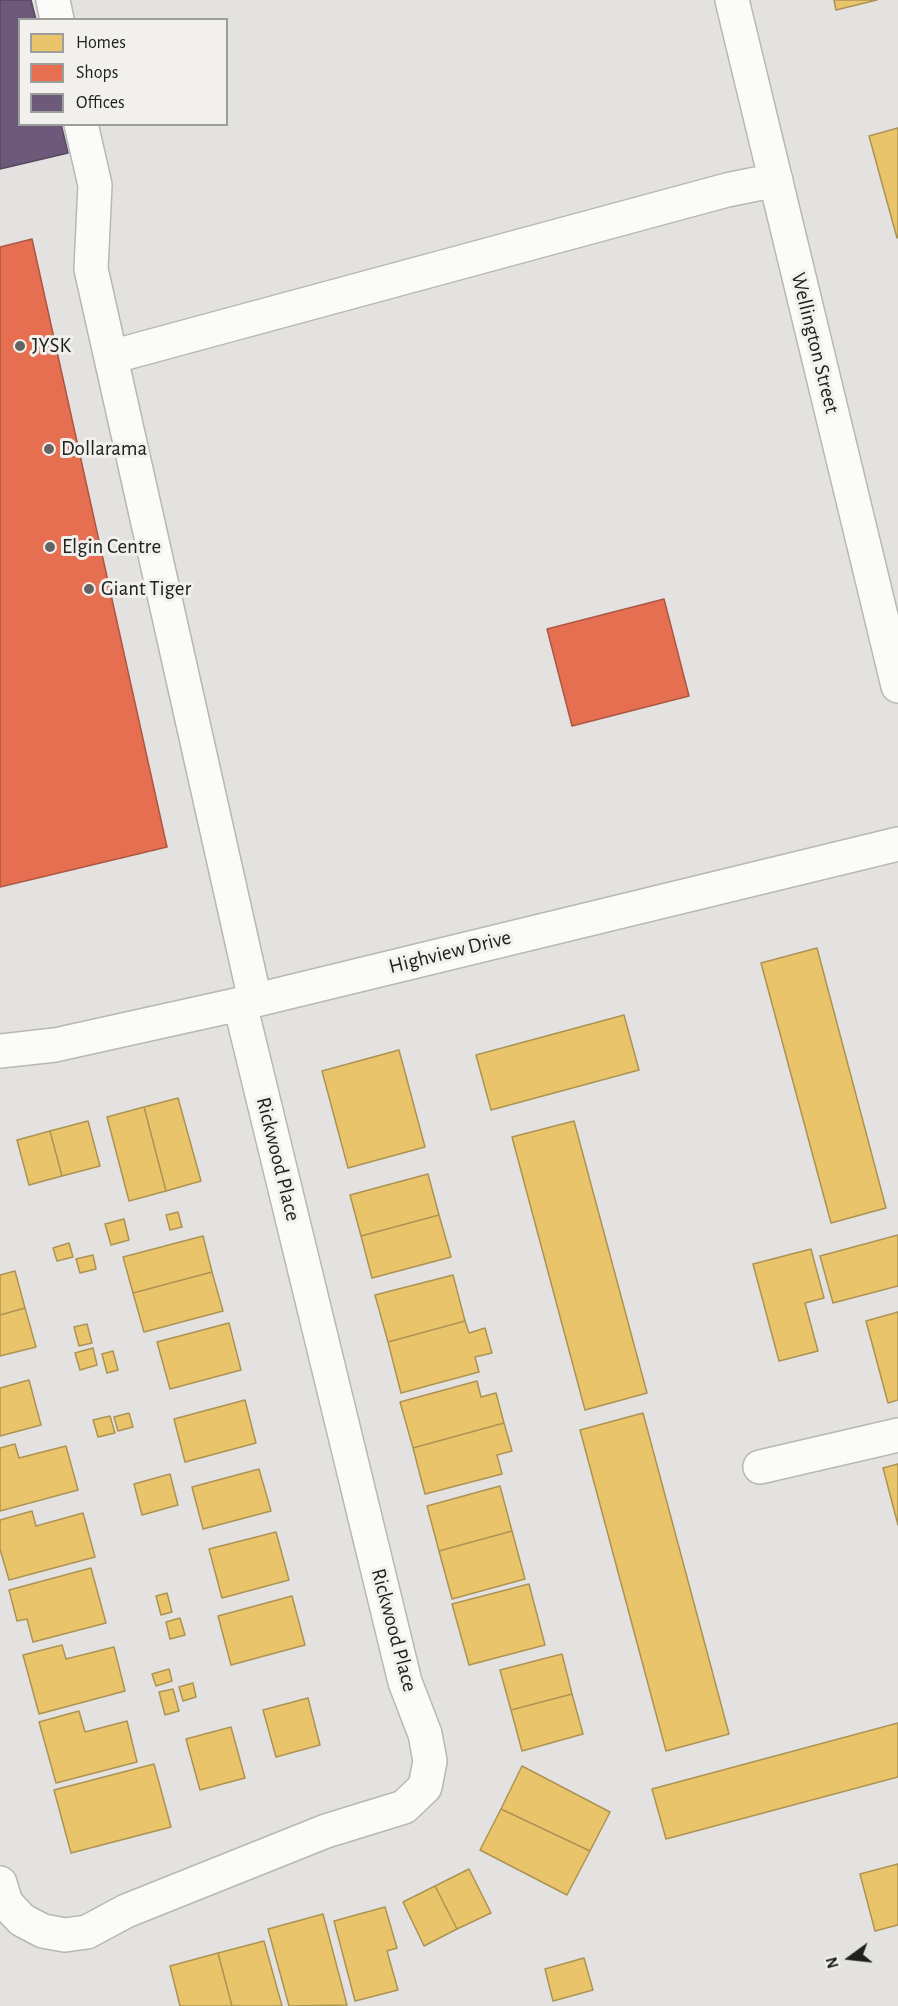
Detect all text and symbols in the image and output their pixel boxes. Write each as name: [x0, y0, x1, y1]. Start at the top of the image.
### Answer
legend: [18, 18, 228, 126]
text: Homes: [76, 34, 126, 52]
text: Shops: [76, 64, 118, 82]
text: Offices: [76, 94, 125, 112]
street label: Wellington Street: [785, 270, 845, 416]
place label: JYSK: [32, 333, 71, 359]
marker: JYSK: [13, 339, 27, 353]
place label: Dollarama: [61, 436, 147, 462]
marker: Dollarama: [42, 442, 56, 456]
place label: Elgin Centre: [62, 534, 161, 560]
marker: Elgin Centre: [43, 540, 57, 554]
place label: Giant Tiger: [101, 576, 191, 602]
marker: Giant Tiger: [82, 582, 96, 596]
street label: Highview Drive: [386, 925, 514, 979]
street label: Rickwood Place: [250, 1094, 306, 1224]
street label: Rickwood Place: [365, 1566, 423, 1694]
north arrow: [820, 1928, 880, 1988]
text: N: [823, 1955, 842, 1970]

